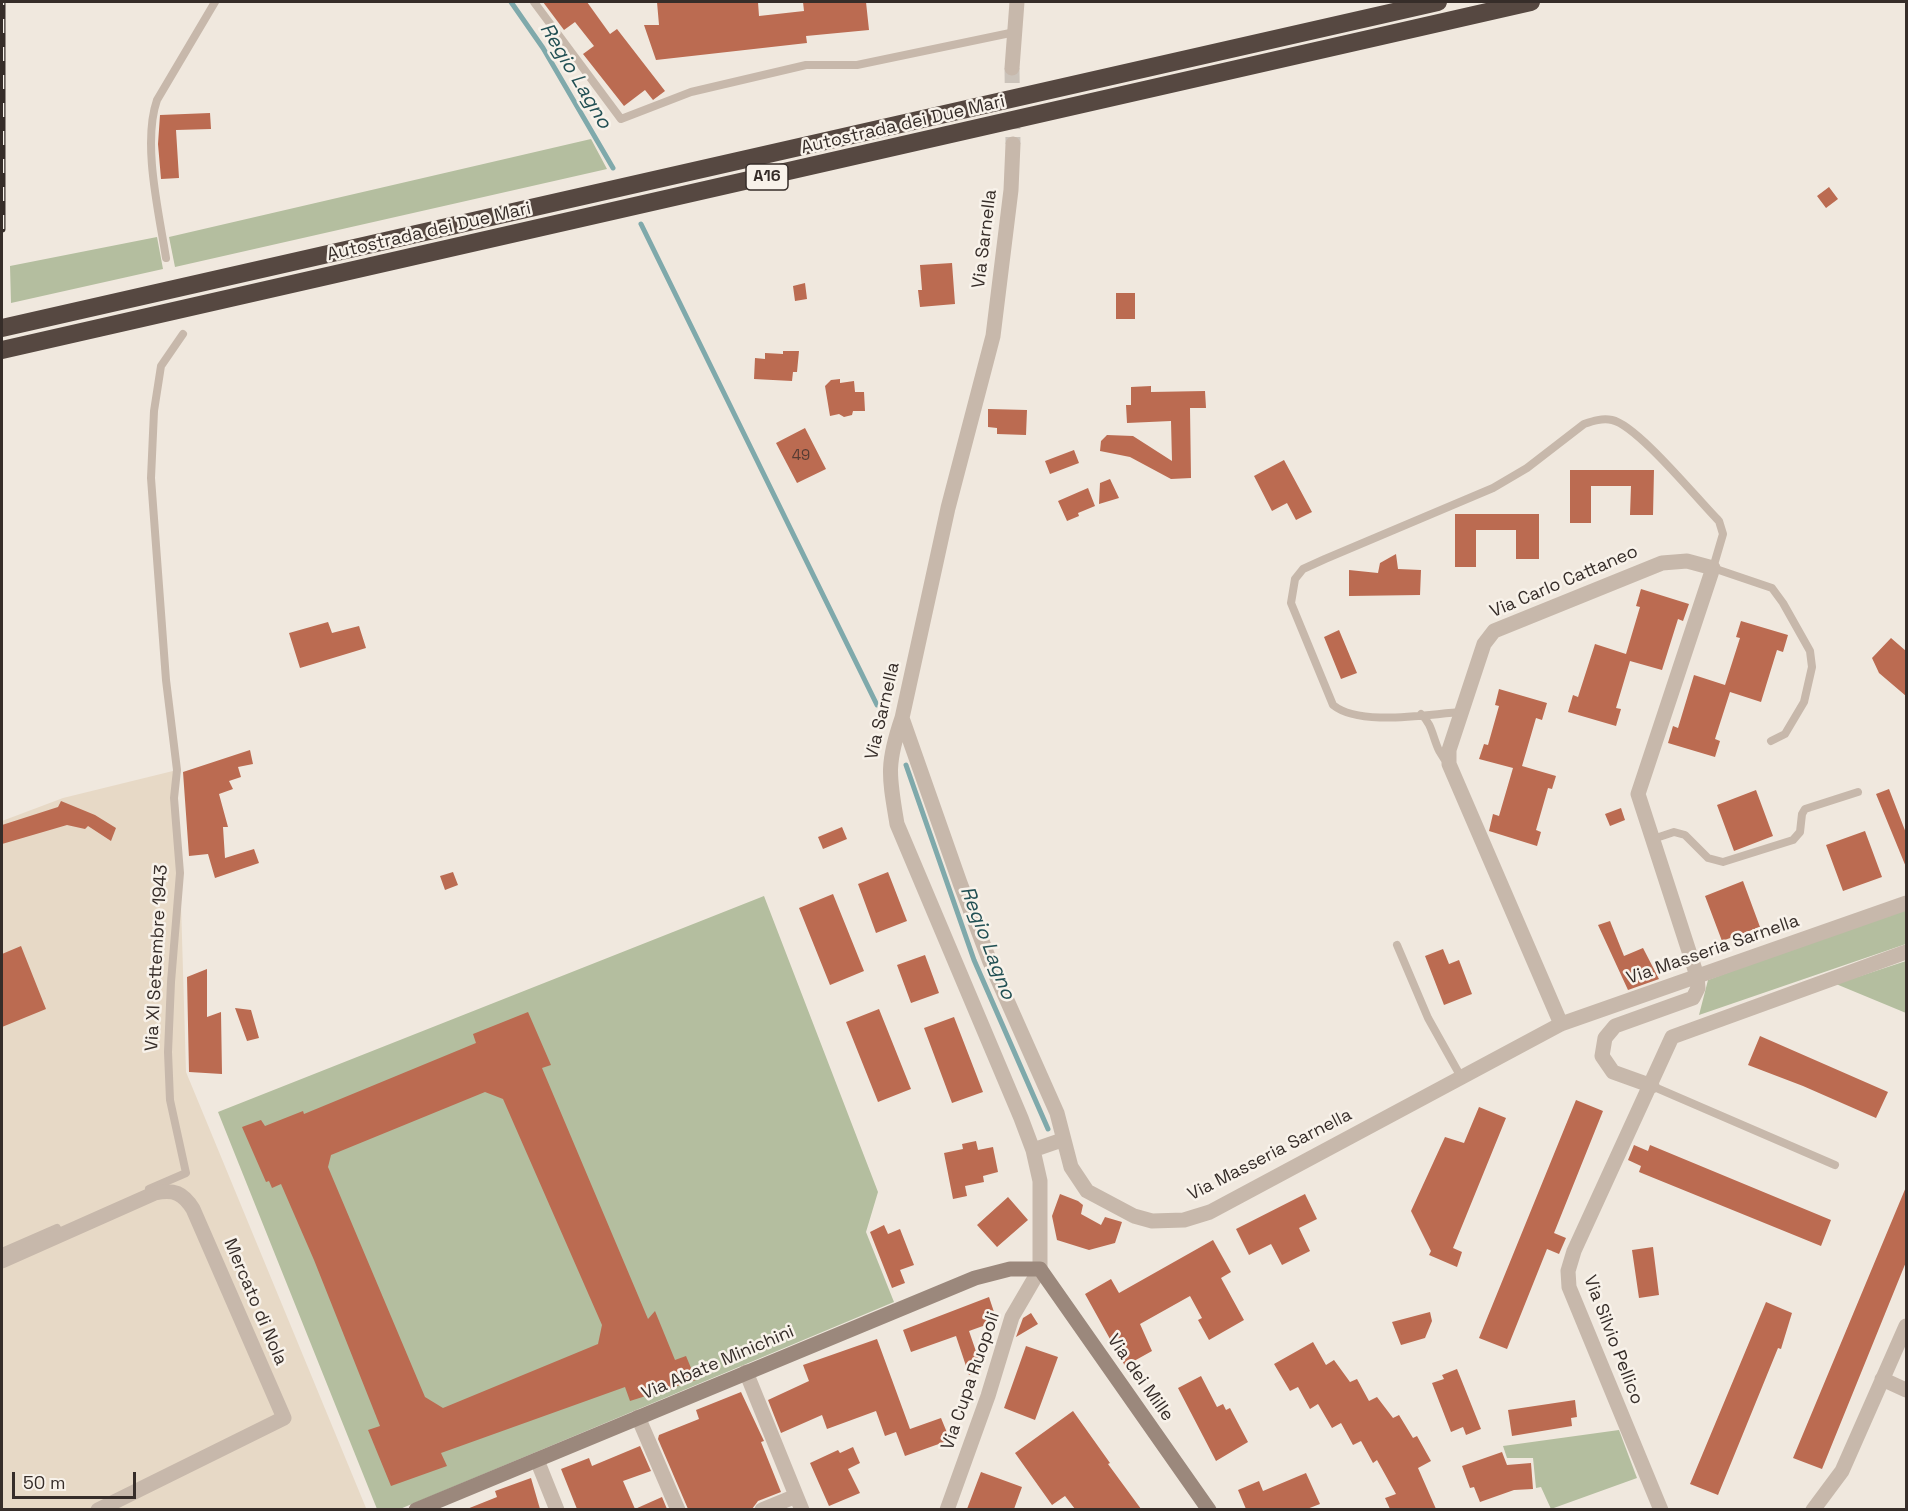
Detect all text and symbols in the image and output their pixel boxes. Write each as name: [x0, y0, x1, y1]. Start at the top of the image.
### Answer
water label: Regio Lagno: [534, 19, 616, 133]
street label: Autostrada dei Due Mari: [799, 91, 1007, 159]
road number: A16: [746, 164, 788, 190]
street label: Via Sarnella: [968, 188, 1002, 290]
street label: Autostrada dei Due Mari: [325, 198, 533, 266]
house number: 49: [792, 447, 810, 465]
street label: Via Carlo Cattaneo: [1487, 541, 1641, 623]
street label: Via Sarnella: [861, 660, 905, 762]
street label: Via XI Settembre 1943: [141, 864, 173, 1052]
water label: Regio Lagno: [954, 883, 1020, 1003]
street label: Via Masseria Sarnella: [1624, 910, 1802, 990]
street label: Via Masseria Sarnella: [1184, 1104, 1356, 1206]
street label: Mercato di Nola: [219, 1235, 291, 1369]
street label: Via Silvio Pellico: [1578, 1272, 1648, 1408]
street label: Via Cupa Ruopoli: [937, 1309, 1005, 1453]
street label: Via Abate Minichini: [639, 1321, 797, 1405]
street label: Via dei Mille: [1102, 1330, 1178, 1426]
scale bar: [15, 1460, 140, 1498]
text: 50 m: [23, 1471, 65, 1494]

